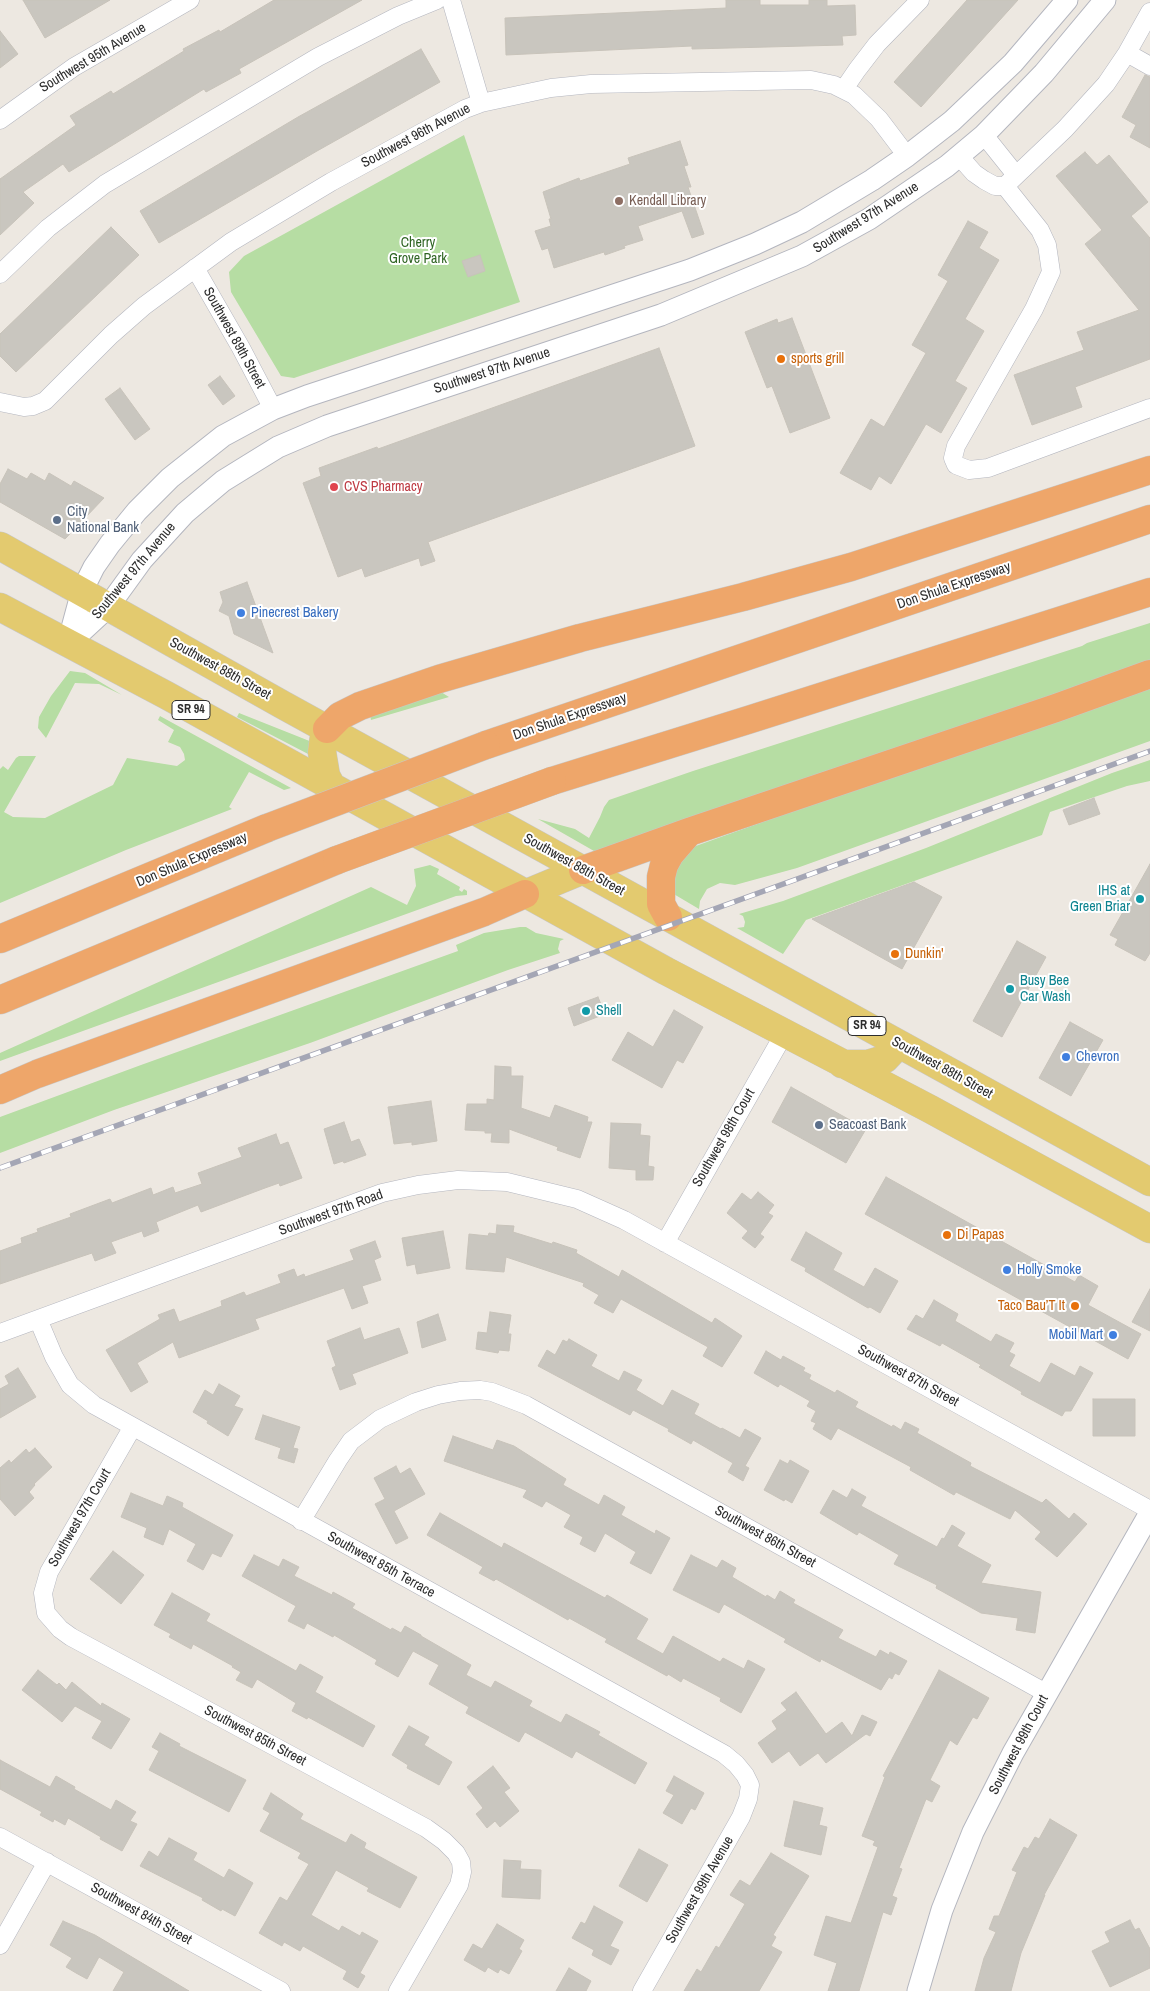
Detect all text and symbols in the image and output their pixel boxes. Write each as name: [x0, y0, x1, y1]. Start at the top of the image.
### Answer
street label: Southwest 95th Avenue: [37, 20, 149, 96]
street label: Southwest 96th Avenue: [359, 100, 473, 172]
street label: Southwest 97th Avenue: [810, 179, 922, 257]
place label: Kendall Library: [629, 193, 706, 209]
marker: Kendall Library: [613, 195, 625, 207]
park label: Cherry Grove Park: [389, 235, 447, 268]
street label: Southwest 89th Street: [199, 285, 269, 391]
street label: Southwest 97th Avenue: [432, 344, 552, 398]
place label: sports grill: [791, 351, 844, 367]
marker: sports grill: [775, 353, 787, 365]
place label: CVS Pharmacy: [344, 479, 422, 495]
marker: CVS Pharmacy: [328, 481, 340, 493]
place label: City National Bank: [67, 504, 139, 536]
marker: City National Bank: [51, 514, 63, 526]
street label: Southwest 97th Avenue: [89, 519, 179, 623]
street label: Don Shula Expressway: [895, 559, 1013, 613]
place label: Pinecrest Bakery: [251, 605, 338, 621]
marker: Pinecrest Bakery: [235, 607, 247, 619]
street label: Southwest 88th Street: [167, 634, 273, 704]
street label: Don Shula Expressway: [511, 690, 629, 744]
road number: SR 94: [172, 700, 210, 720]
street label: Don Shula Expressway: [134, 829, 250, 891]
street label: Southwest 88th Street: [521, 830, 627, 900]
place label: IHS at Green Briar: [1070, 883, 1130, 916]
marker: IHS at Green Briar: [1134, 893, 1146, 905]
place label: Dunkin': [905, 946, 944, 962]
marker: Dunkin': [889, 948, 901, 960]
place label: Busy Bee Car Wash: [1020, 973, 1071, 1006]
marker: Busy Bee Car Wash: [1004, 983, 1016, 995]
place label: Shell: [596, 1003, 622, 1019]
marker: Shell: [580, 1005, 592, 1017]
road number: SR 94: [848, 1016, 886, 1036]
street label: Southwest 88th Street: [889, 1033, 995, 1103]
place label: Chevron: [1076, 1049, 1119, 1065]
marker: Chevron: [1060, 1051, 1072, 1063]
street label: Southwest 98th Court: [689, 1086, 759, 1190]
place label: Seacoast Bank: [829, 1117, 906, 1133]
marker: Seacoast Bank: [813, 1119, 825, 1131]
street label: Southwest 97th Road: [277, 1186, 385, 1240]
place label: Di Papas: [957, 1227, 1004, 1243]
marker: Di Papas: [941, 1229, 953, 1241]
place label: Holly Smoke: [1017, 1262, 1081, 1278]
marker: Holly Smoke: [1001, 1264, 1013, 1276]
place label: Taco Bau’T It: [998, 1298, 1065, 1314]
marker: Taco Bau’T It: [1069, 1300, 1081, 1312]
place label: Mobil Mart: [1049, 1327, 1103, 1343]
marker: Mobil Mart: [1107, 1329, 1119, 1341]
street label: Southwest 87th Street: [855, 1341, 961, 1411]
street label: Southwest 97th Court: [45, 1466, 115, 1570]
street label: Southwest 86th Street: [712, 1502, 818, 1572]
street label: Southwest 85th Terrace: [324, 1528, 438, 1602]
street label: Southwest 99th Court: [986, 1692, 1052, 1798]
street label: Southwest 85th Street: [201, 1702, 309, 1770]
street label: Southwest 99th Avenue: [662, 1833, 738, 1947]
street label: Southwest 84th Street: [88, 1879, 194, 1949]

